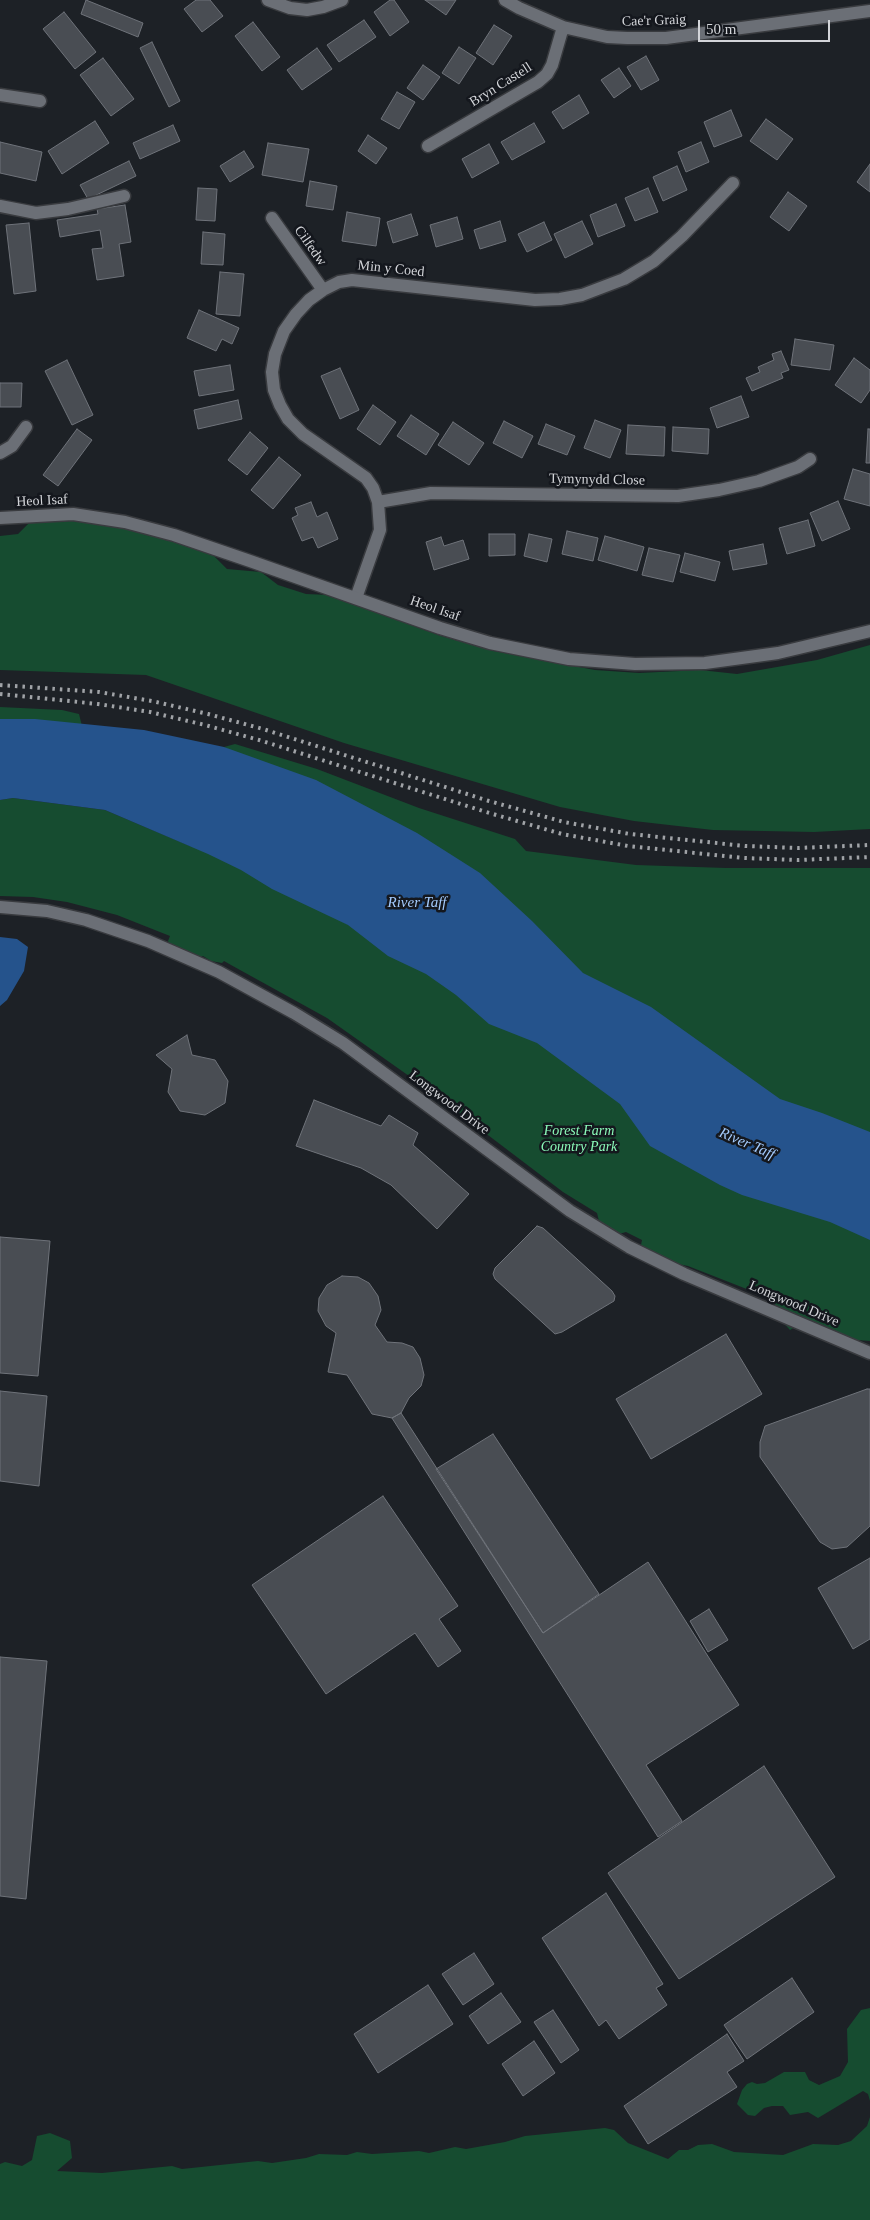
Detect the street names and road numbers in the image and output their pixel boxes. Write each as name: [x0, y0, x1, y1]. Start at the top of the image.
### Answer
street label: Cae'r Graig: [622, 11, 686, 31]
street label: Bryn Castell: [467, 59, 535, 111]
street label: Cilfedw: [290, 223, 330, 269]
street label: Min y Coed: [357, 257, 425, 281]
street label: Tymynydd Close: [549, 471, 645, 489]
street label: Heol Isaf: [16, 491, 68, 511]
street label: Heol Isaf: [408, 593, 462, 625]
street label: Longwood Drive: [406, 1067, 492, 1139]
street label: Longwood Drive: [747, 1278, 841, 1330]

